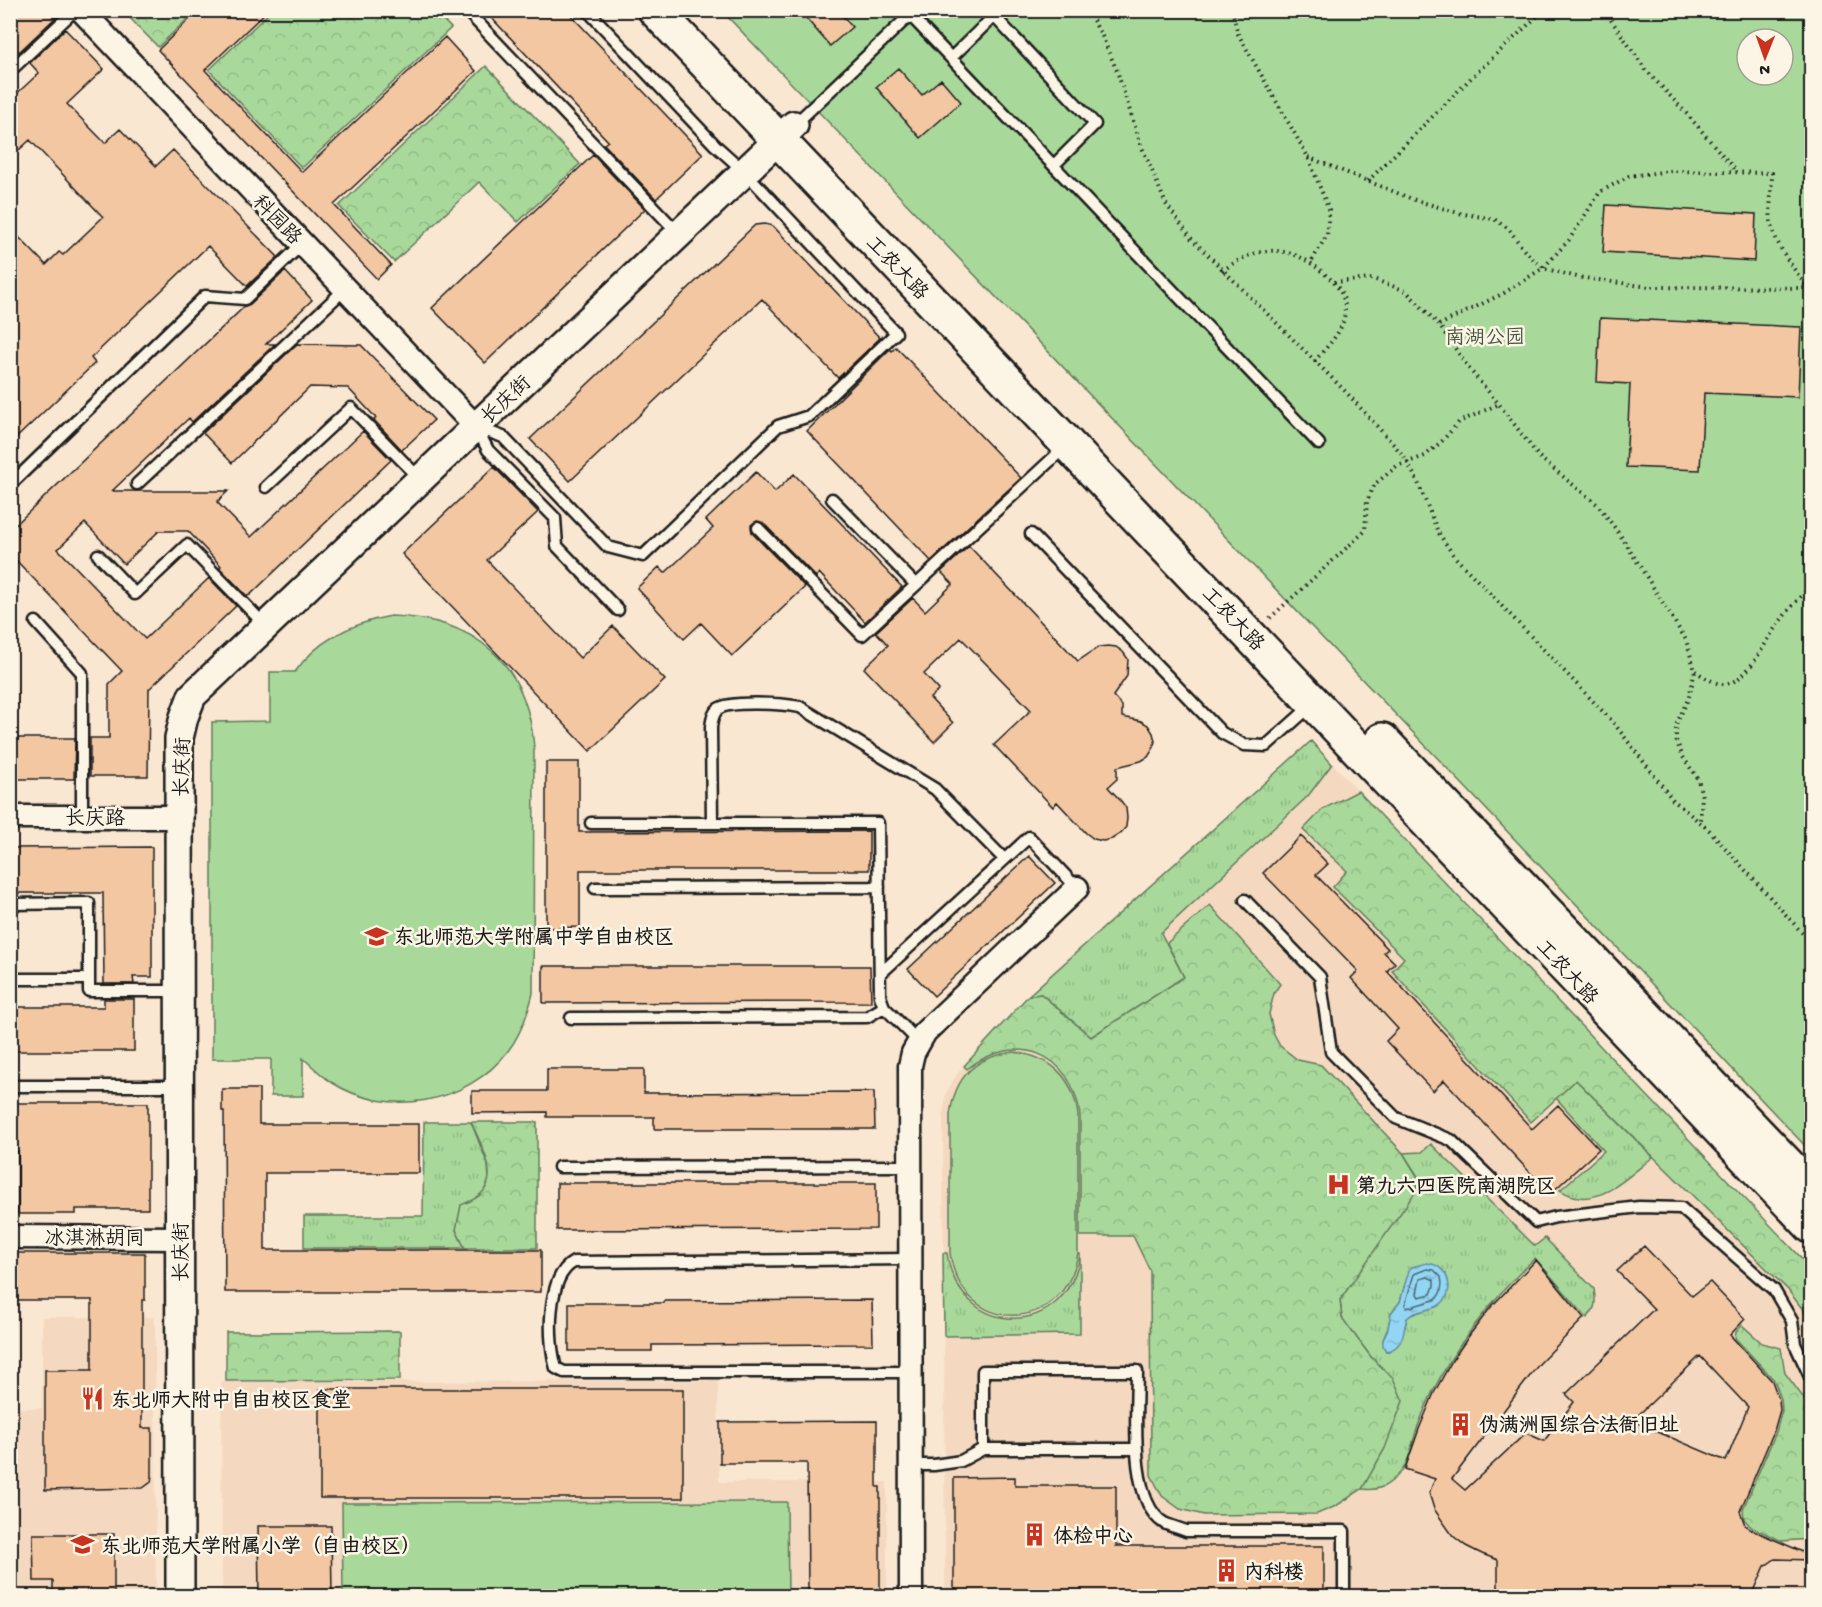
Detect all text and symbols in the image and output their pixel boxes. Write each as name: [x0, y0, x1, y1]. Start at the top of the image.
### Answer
north arrow: [1735, 27, 1795, 87]
text: N: [1759, 59, 1770, 78]
street label: 科园路: [246, 190, 307, 252]
street label: 工农大路: [859, 231, 934, 307]
park label: 南湖公园: [1445, 326, 1525, 351]
street label: 长庆街: [476, 371, 537, 430]
street label: 工农大路: [1195, 582, 1270, 658]
street label: 长庆街: [170, 737, 197, 798]
street label: 长庆路: [65, 807, 126, 832]
school or university icon: 东北师范大学附属中学自由校区: [363, 923, 389, 949]
place label: 东北师范大学附属中学自由校区: [394, 926, 674, 951]
street label: 工农大路: [1530, 934, 1604, 1011]
hospital icon: 第九六四医院南湖院区: [1325, 1172, 1351, 1198]
place label: 第九六四医院南湖院区: [1356, 1175, 1556, 1200]
street label: 长庆街: [170, 1222, 195, 1282]
street label: 冰淇淋胡同: [45, 1227, 145, 1252]
restaurant icon: 东北师大附中自由校区食堂: [80, 1386, 106, 1412]
place label: 东北师大附中自由校区食堂: [111, 1389, 351, 1414]
building icon: 伪满洲国综合法衙旧址: [1448, 1411, 1474, 1437]
place label: 伪满洲国综合法衙旧址: [1479, 1414, 1679, 1439]
building icon: 体检中心: [1022, 1522, 1048, 1548]
place label: 体检中心: [1053, 1525, 1133, 1550]
school or university icon: 东北师范大学附属小学（自由校区）: [70, 1532, 96, 1558]
place label: 东北师范大学附属小学（自由校区）: [101, 1535, 421, 1560]
building icon: 内科楼: [1213, 1558, 1239, 1584]
place label: 内科楼: [1244, 1561, 1304, 1586]

